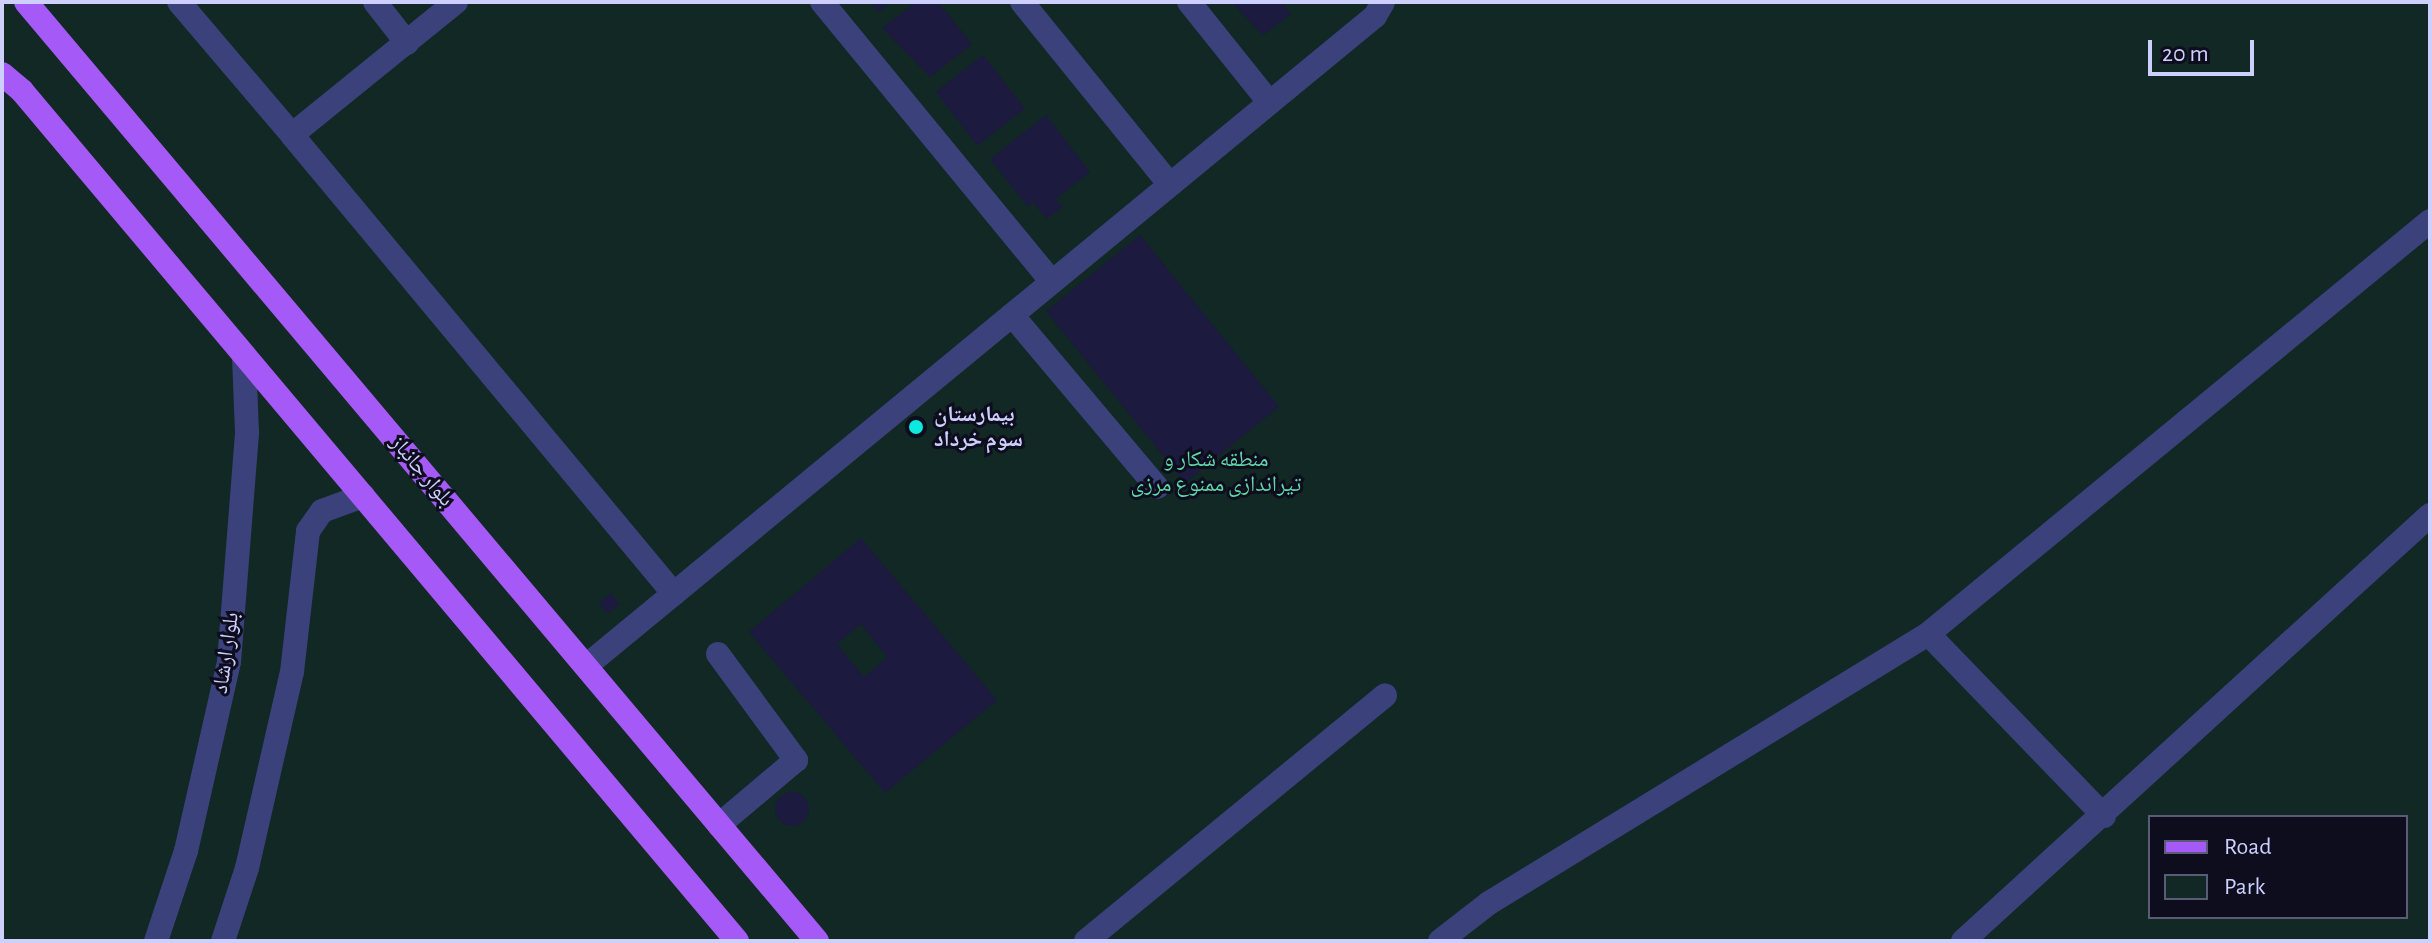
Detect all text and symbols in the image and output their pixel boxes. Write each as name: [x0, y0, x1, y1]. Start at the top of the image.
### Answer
scale bar: [2152, 24, 2258, 74]
text: 20 m: [2162, 42, 2209, 66]
place label: بیمارستان سوم خرداد: [934, 401, 1023, 452]
marker: بیمارستان سوم خرداد: [905, 416, 927, 438]
street label: بلوار جانباز: [385, 430, 459, 512]
park label: منطقه شکار و تیراندازی ممنوع مرزی: [1131, 446, 1301, 498]
street label: بلوار ارشاد: [207, 611, 245, 695]
legend: [2148, 815, 2408, 919]
text: Road: [2224, 835, 2272, 859]
text: Park: [2224, 875, 2265, 899]

